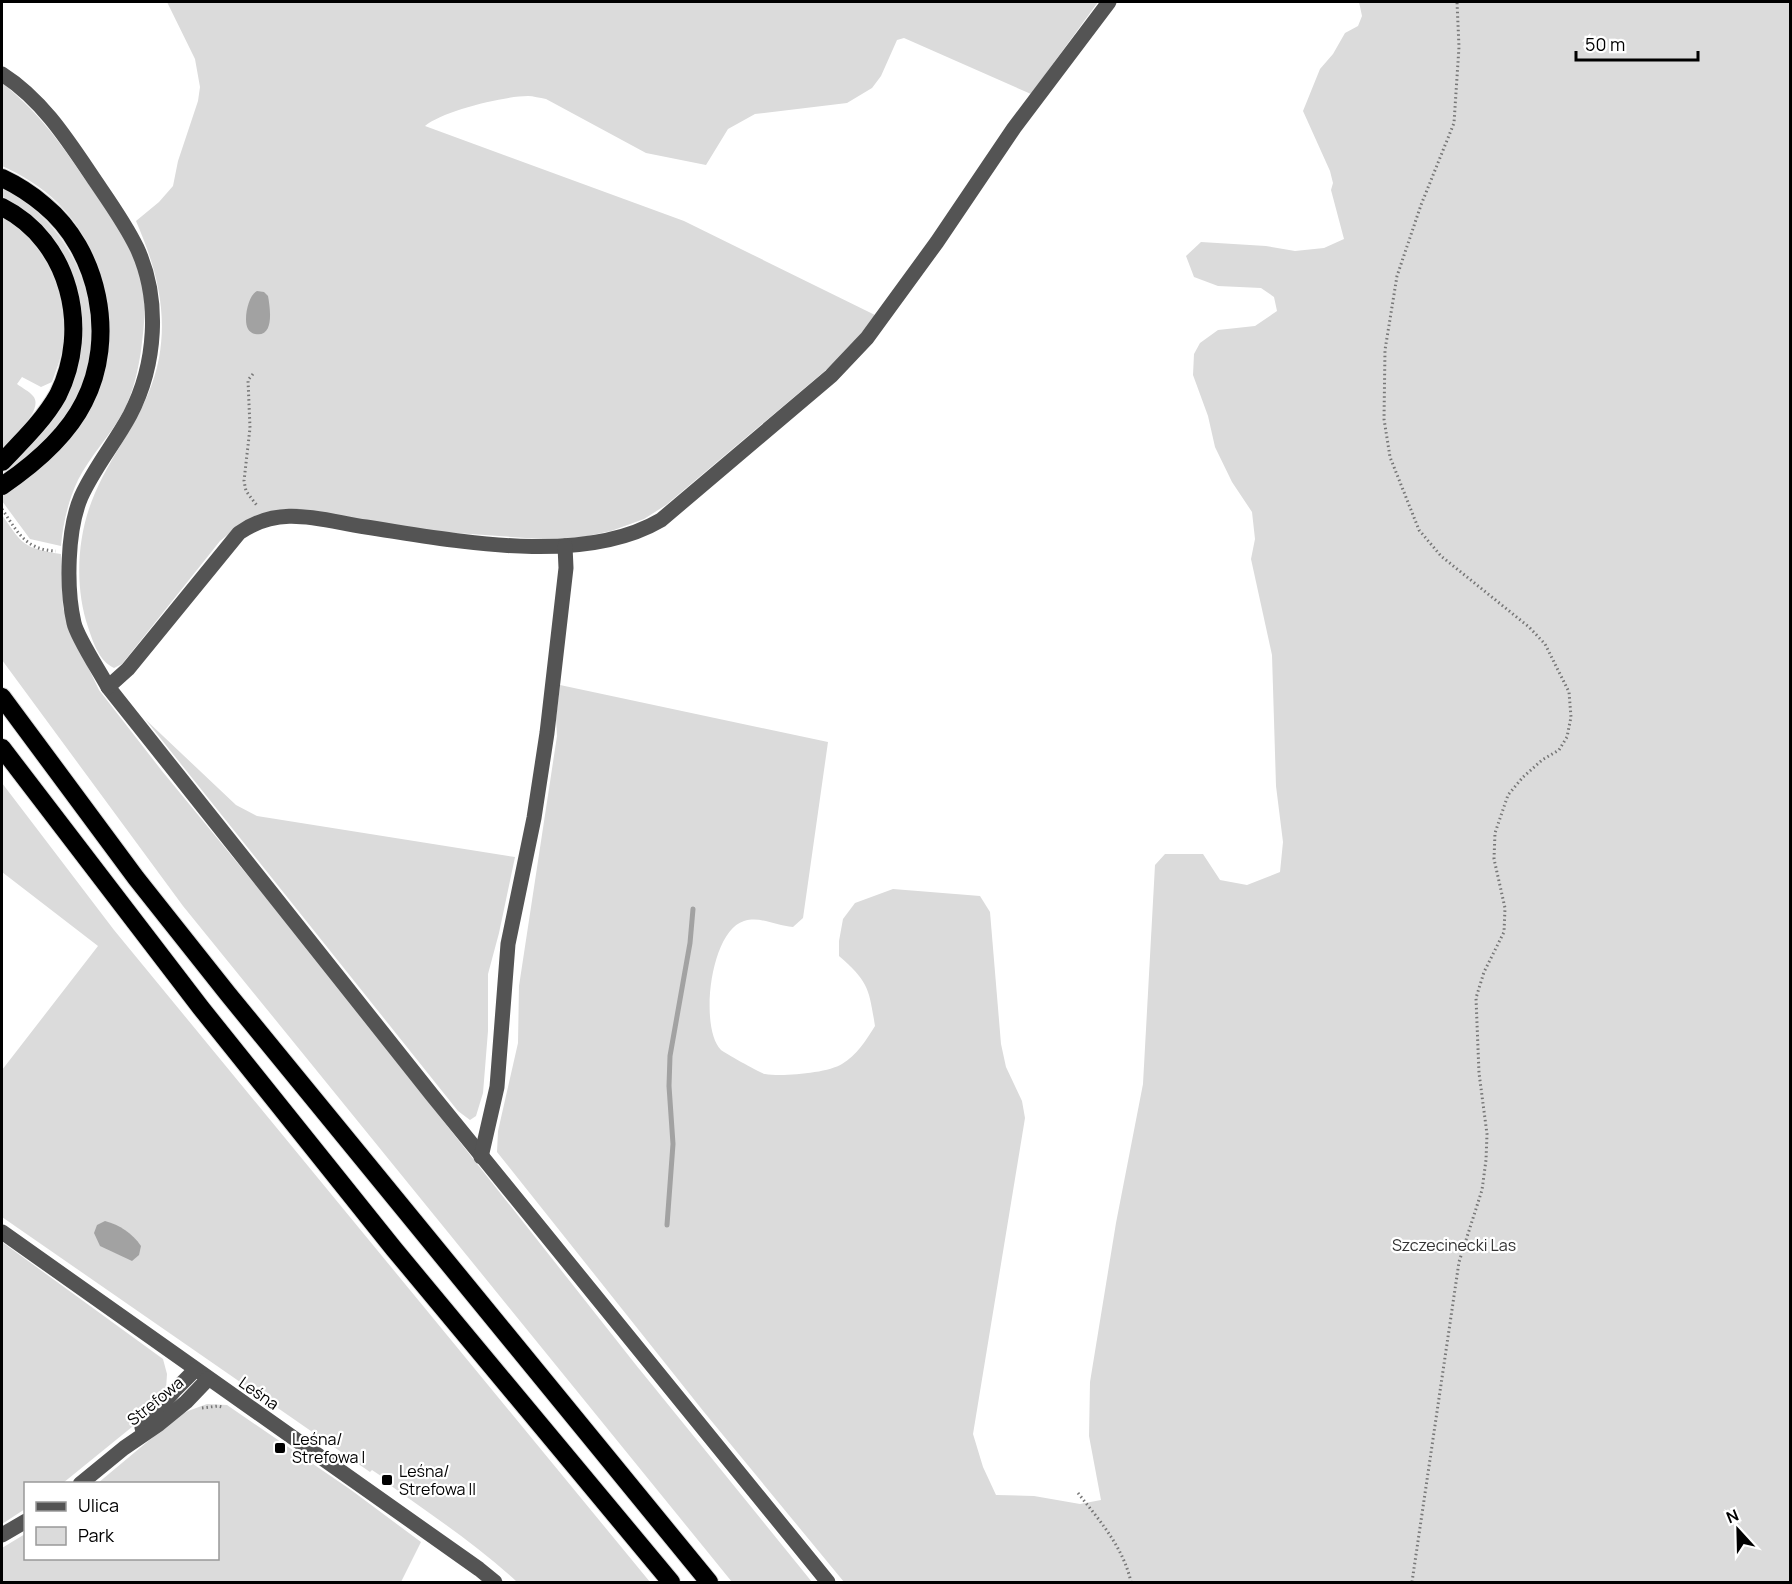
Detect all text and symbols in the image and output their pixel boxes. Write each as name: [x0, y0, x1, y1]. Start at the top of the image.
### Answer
scale bar: [1576, 24, 1698, 62]
text: 50 m: [1585, 32, 1625, 56]
park label: Szczecinecki Las: [1392, 1234, 1516, 1256]
street label: Leśna: [235, 1371, 283, 1415]
street label: Strefowa: [122, 1372, 188, 1430]
place label: Leśna/ Strefowa I: [292, 1428, 365, 1468]
marker: Leśna/ Strefowa I: [273, 1441, 287, 1455]
place label: Leśna/ Strefowa II: [399, 1460, 476, 1500]
marker: Leśna/ Strefowa II: [380, 1473, 394, 1487]
legend: [24, 1482, 219, 1560]
text: Ulica: [78, 1493, 119, 1517]
north arrow: [1708, 1500, 1768, 1560]
text: N: [1723, 1504, 1742, 1528]
text: Park: [78, 1523, 115, 1547]

